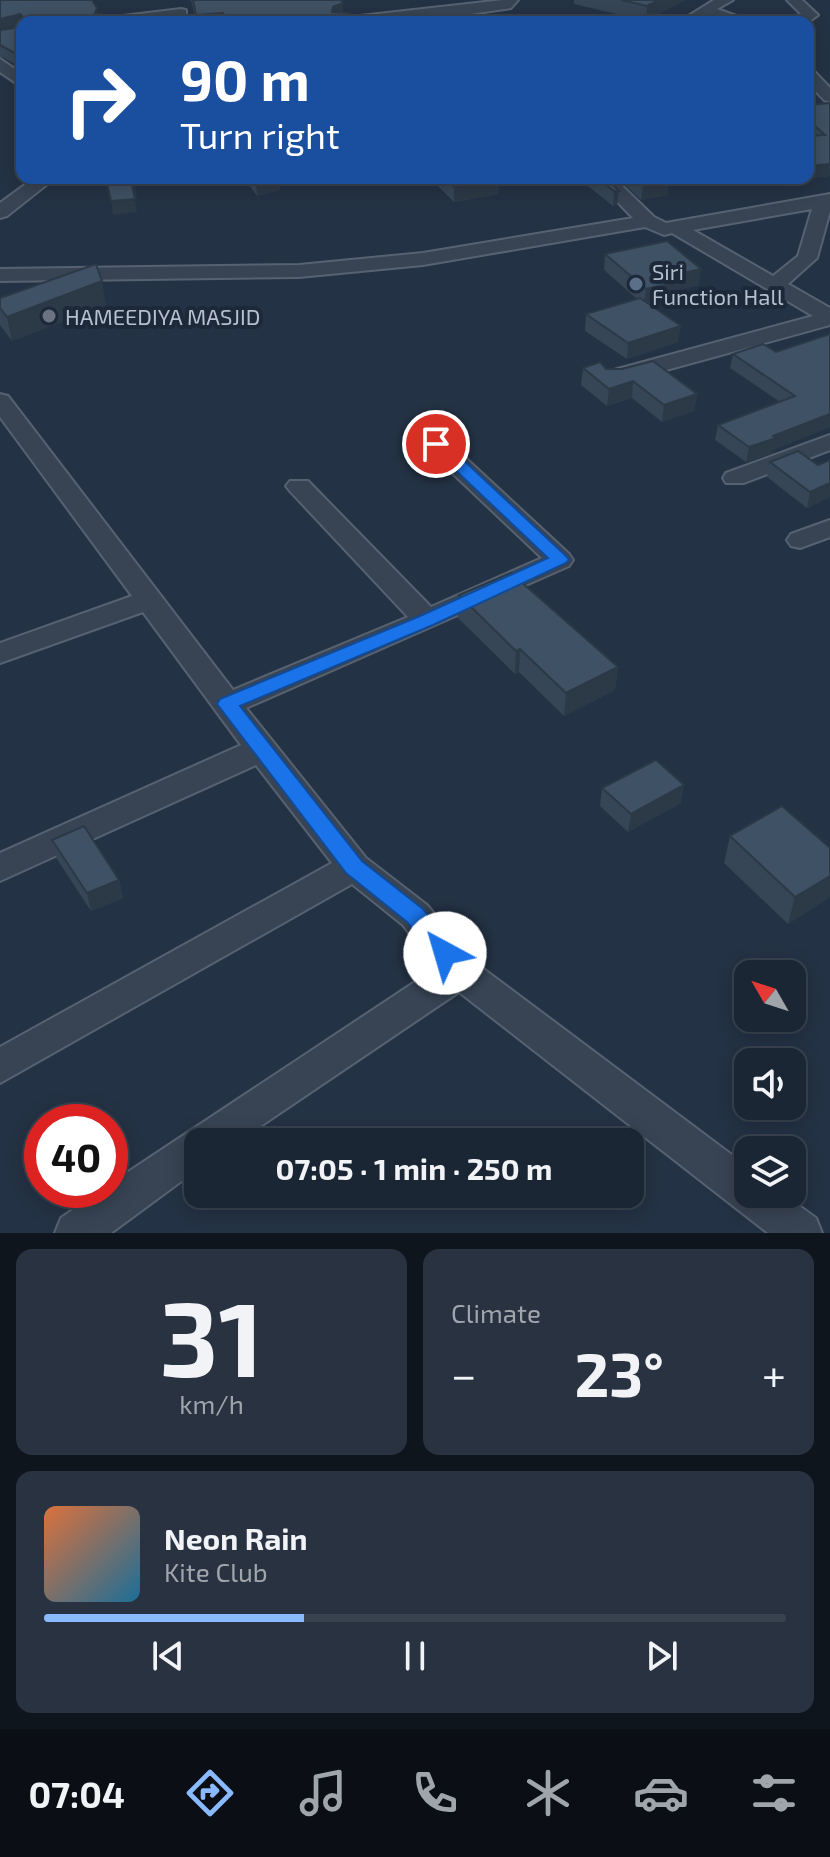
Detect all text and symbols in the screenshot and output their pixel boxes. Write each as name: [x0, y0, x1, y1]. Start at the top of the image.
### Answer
text: 90 m: [180, 45, 310, 112]
icon: right: [48, 48, 152, 152]
text: Turn right: [180, 113, 340, 156]
place label: Siri Function Hall: [652, 258, 784, 309]
marker: Siri Function Hall: [627, 275, 645, 293]
place label: HAMEEDIYA MASJID: [65, 303, 260, 329]
marker: HAMEEDIYA MASJID: [40, 307, 58, 325]
pin: [402, 410, 470, 478]
icon: arrive: [414, 422, 458, 466]
position arrow: [403, 911, 487, 995]
north arrow: [734, 960, 806, 1032]
map controls: [734, 960, 806, 1208]
button: sound: [734, 1048, 806, 1120]
speed limit sign: 40: [24, 1104, 128, 1208]
button: layers: [734, 1136, 806, 1208]
text: 07:05 · 1 min · 250 m: [276, 1150, 552, 1186]
text: 31: [160, 1273, 263, 1398]
text: Climate: [451, 1297, 541, 1328]
text: 23°: [574, 1337, 664, 1409]
text: −: [451, 1347, 477, 1400]
text: +: [762, 1347, 786, 1400]
text: km/h: [179, 1388, 244, 1419]
text: Neon Rain: [164, 1520, 308, 1556]
text: Kite Club: [164, 1556, 268, 1587]
icon: previous: [146, 1634, 190, 1678]
icon: pause: [393, 1634, 437, 1678]
icon: next: [640, 1634, 684, 1678]
icon: directions: [182, 1765, 238, 1821]
icon: music: [295, 1765, 351, 1821]
icon: phone: [407, 1765, 463, 1821]
icon: climate: [520, 1765, 576, 1821]
icon: car: [633, 1765, 689, 1821]
icon: filters: [746, 1765, 802, 1821]
text: 07:04: [28, 1772, 125, 1815]

